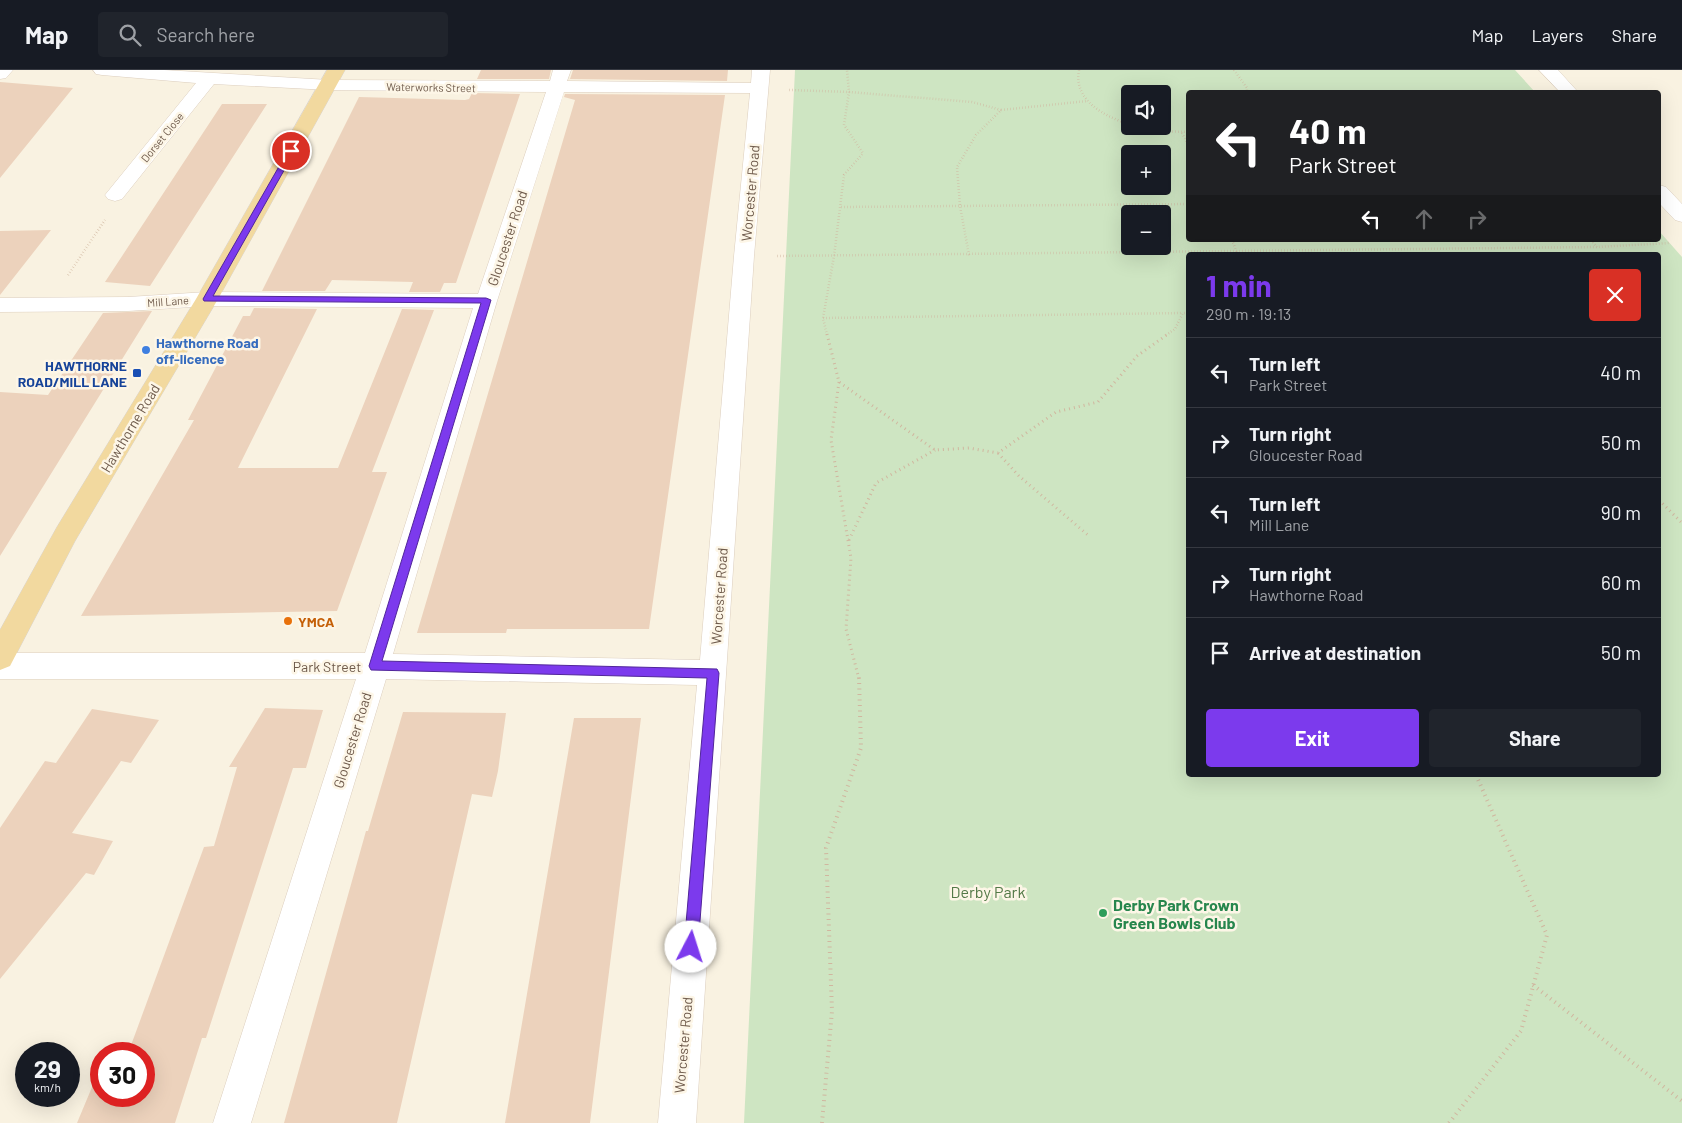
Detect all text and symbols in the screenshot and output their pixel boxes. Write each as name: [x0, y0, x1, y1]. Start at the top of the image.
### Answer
search box: [98, 12, 448, 57]
text: Map: [25, 20, 68, 49]
icon: search: [116, 21, 144, 49]
text: Search here: [156, 23, 255, 46]
text: Map: [1471, 24, 1503, 46]
text: Layers: [1531, 24, 1584, 46]
text: Share: [1612, 24, 1657, 46]
street label: Waterworks Street: [386, 80, 476, 94]
map controls: [1121, 85, 1171, 255]
button: sound: [1121, 85, 1171, 135]
street label: Dorset Close: [138, 109, 186, 165]
text: 40 m: [1289, 109, 1366, 151]
icon: left: [1206, 110, 1271, 175]
pin: [270, 130, 312, 172]
icon: arrive: [277, 137, 305, 165]
street label: Worcester Road: [737, 144, 763, 242]
button: +: [1121, 145, 1171, 195]
text: Park Street: [1289, 151, 1397, 177]
street label: Gloucester Road: [484, 188, 530, 288]
button: −: [1121, 205, 1171, 255]
icon: left: [1357, 205, 1385, 233]
icon: ahead: [1410, 205, 1438, 233]
icon: right: [1463, 205, 1491, 233]
text: 1 min: [1206, 267, 1272, 303]
button: close: [1589, 269, 1641, 321]
street label: Mill Lane: [147, 293, 189, 309]
text: 290 m · 19:13: [1206, 304, 1291, 323]
place label: Hawthorne Road off-licence: [156, 334, 259, 367]
marker: Hawthorne Road off-licence: [140, 344, 152, 356]
text: Turn left: [1249, 352, 1320, 375]
place label: HAWTHORNE ROAD/MILL LANE: [18, 357, 127, 390]
icon: left: [1206, 359, 1234, 387]
text: 40 m: [1600, 361, 1641, 384]
marker: HAWTHORNE ROAD/MILL LANE: [131, 367, 143, 379]
text: Park Street: [1249, 375, 1327, 394]
street label: Hawthorne Road: [97, 381, 163, 475]
text: Turn right: [1249, 422, 1331, 445]
icon: right: [1206, 429, 1234, 457]
text: 50 m: [1601, 431, 1641, 454]
text: Gloucester Road: [1249, 445, 1363, 464]
text: Turn left: [1249, 492, 1320, 515]
icon: left: [1206, 499, 1234, 527]
text: 90 m: [1601, 501, 1641, 524]
text: Mill Lane: [1249, 515, 1309, 534]
street label: Worcester Road: [707, 547, 731, 645]
text: Turn right: [1249, 562, 1331, 585]
icon: right: [1206, 569, 1234, 597]
text: 60 m: [1601, 571, 1641, 594]
text: Hawthorne Road: [1249, 585, 1364, 604]
place label: YMCA: [298, 613, 335, 630]
marker: YMCA: [282, 615, 294, 627]
icon: arrive: [1206, 639, 1234, 667]
text: Arrive at destination: [1249, 641, 1421, 664]
text: 50 m: [1601, 641, 1641, 664]
street label: Park Street: [293, 658, 361, 675]
street label: Gloucester Road: [329, 690, 375, 790]
button: Exit: [1206, 709, 1419, 767]
button: Share: [1429, 709, 1641, 767]
park label: Derby Park: [951, 882, 1025, 901]
place label: Derby Park Crown Green Bowls Club: [1113, 895, 1239, 932]
marker: Derby Park Crown Green Bowls Club: [1097, 907, 1109, 919]
position arrow: [664, 920, 716, 972]
street label: Worcester Road: [670, 996, 696, 1094]
speed limit sign: 30: [90, 1042, 155, 1107]
text: 29: [34, 1053, 61, 1083]
text: km/h: [34, 1080, 61, 1094]

